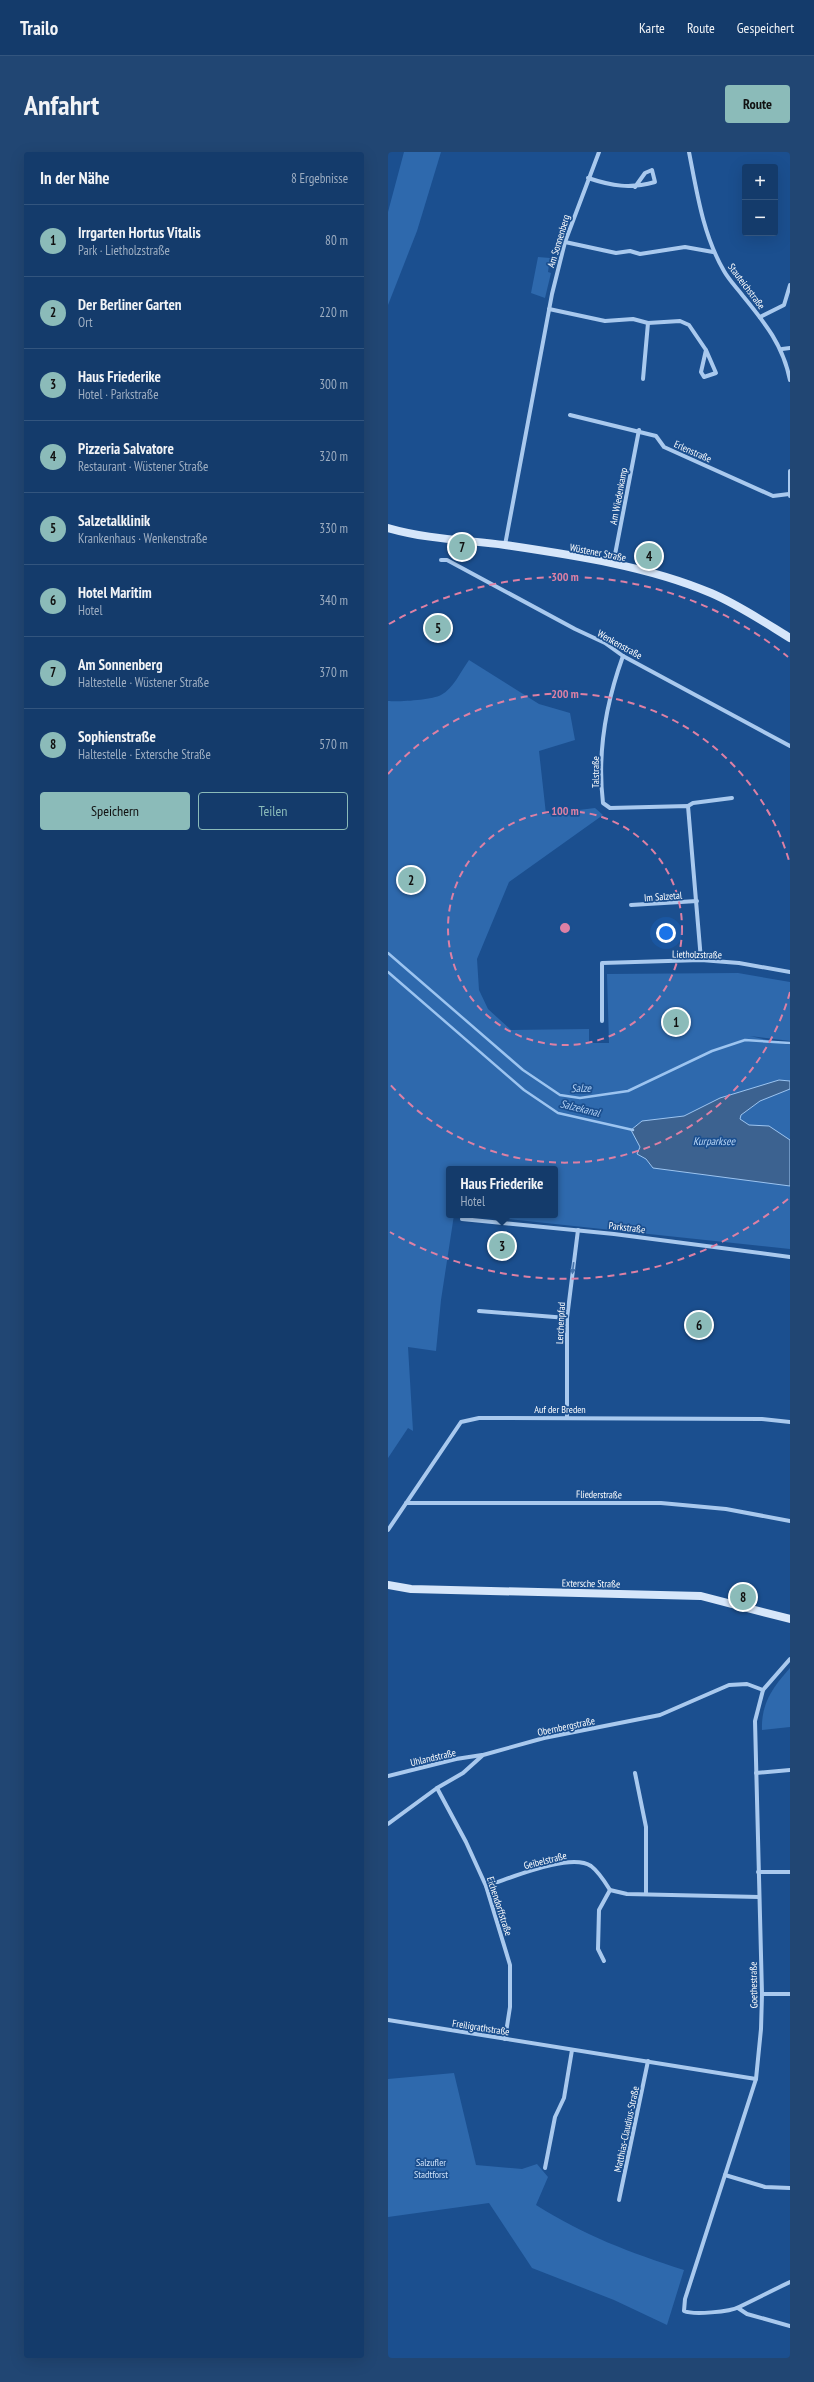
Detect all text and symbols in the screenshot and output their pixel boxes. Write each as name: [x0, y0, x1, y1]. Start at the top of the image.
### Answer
text: Trailo: [20, 16, 58, 40]
text: Karte: [639, 19, 665, 37]
text: Route: [687, 19, 715, 37]
text: Gespeichert: [737, 19, 794, 37]
button: Route: [725, 85, 790, 123]
text: Anfahrt: [24, 86, 99, 123]
map controls: [742, 164, 778, 236]
button: +: [742, 164, 778, 200]
text: In der Nähe: [40, 167, 110, 189]
text: 8 Ergebnisse: [291, 170, 348, 187]
button: −: [742, 200, 778, 236]
street label: Am Sonnenberg: [544, 213, 573, 269]
text: Irrgarten Hortus Vitalis: [78, 223, 201, 242]
text: 1: [50, 232, 56, 249]
text: 80 m: [325, 232, 348, 249]
text: Park · Lietholzstraße: [78, 242, 170, 259]
street label: Stauteichstraße: [725, 261, 768, 312]
text: Der Berliner Garten: [78, 295, 182, 314]
text: 2: [50, 304, 56, 321]
text: 220 m: [319, 304, 348, 321]
text: Ort: [78, 314, 93, 331]
text: Haus Friederike: [78, 367, 161, 386]
text: 3: [50, 376, 56, 393]
text: 300 m: [319, 376, 348, 393]
text: Hotel · Parkstraße: [78, 386, 159, 403]
street label: Erlenstraße: [672, 437, 714, 465]
text: Pizzeria Salvatore: [78, 439, 174, 458]
text: 4: [50, 448, 56, 465]
text: 320 m: [319, 448, 348, 465]
text: Restaurant · Wüstener Straße: [78, 458, 208, 475]
street label: Am Wiedenkamp: [607, 466, 630, 526]
text: Salzetalklinik: [78, 511, 150, 530]
text: 5: [50, 520, 56, 537]
text: 330 m: [319, 520, 348, 537]
text: Krankenhaus · Wenkenstraße: [78, 530, 207, 547]
pin: 7: [449, 532, 475, 562]
street label: Wüstener Straße: [569, 541, 627, 564]
pin: 4: [636, 541, 662, 571]
text: 300 m: [551, 569, 579, 584]
text: Hotel Maritim: [78, 583, 152, 602]
text: 6: [50, 592, 56, 609]
text: 340 m: [319, 592, 348, 609]
text: Hotel: [78, 602, 102, 619]
pin: 5: [425, 613, 451, 643]
street label: Wenkenstraße: [595, 627, 644, 662]
text: Am Sonnenberg: [78, 655, 163, 674]
text: 7: [50, 664, 56, 681]
text: 370 m: [319, 664, 348, 681]
text: Haltestelle · Wüstener Straße: [78, 674, 209, 691]
text: 200 m: [551, 686, 579, 701]
text: Sophienstraße: [78, 727, 156, 746]
text: 8: [50, 736, 56, 753]
text: 570 m: [319, 736, 348, 753]
text: Haltestelle · Extersche Straße: [78, 746, 211, 763]
street label: Talstraße: [589, 756, 602, 788]
button: Speichern: [40, 792, 190, 830]
button: Teilen: [198, 792, 348, 830]
text: 100 m: [551, 803, 579, 818]
pin: 2: [398, 865, 424, 895]
street label: Im Salzetal: [643, 889, 683, 904]
centre of rings: [558, 921, 572, 935]
your location: [656, 923, 676, 943]
street label: Lietholzstraße: [672, 948, 722, 961]
pin: 1: [663, 1007, 689, 1037]
water label: Salze: [571, 1081, 593, 1095]
water label: Salzekanal: [559, 1096, 603, 1120]
water label: Kurparksee: [693, 1134, 737, 1148]
popup: [446, 1166, 558, 1218]
text: Haus Friederike: [461, 1174, 544, 1193]
text: Hotel: [461, 1193, 485, 1210]
street label: Parkstraße: [608, 1219, 646, 1236]
pin: 3: [489, 1231, 515, 1261]
one-way arrow: [570, 1262, 576, 1274]
street label: Lerchenpfad: [553, 1302, 568, 1344]
pin: 6: [686, 1310, 712, 1340]
street label: Auf der Breden: [534, 1403, 586, 1416]
street label: Fliederstraße: [576, 1488, 622, 1501]
street label: Extersche Straße: [562, 1576, 620, 1591]
pin: 8: [730, 1582, 756, 1612]
street label: Obernbergstraße: [536, 1714, 596, 1739]
street label: Uhlandstraße: [409, 1746, 457, 1769]
street label: Geibelstraße: [522, 1849, 568, 1872]
street label: Eichendorffstraße: [484, 1875, 515, 1937]
street label: Goethestraße: [747, 1962, 760, 2008]
street label: Freiligrathstraße: [451, 2017, 510, 2038]
street label: Matthias-Claudius-Straße: [611, 2085, 642, 2173]
park label: Salzufler Stadtforst: [414, 2156, 448, 2181]

